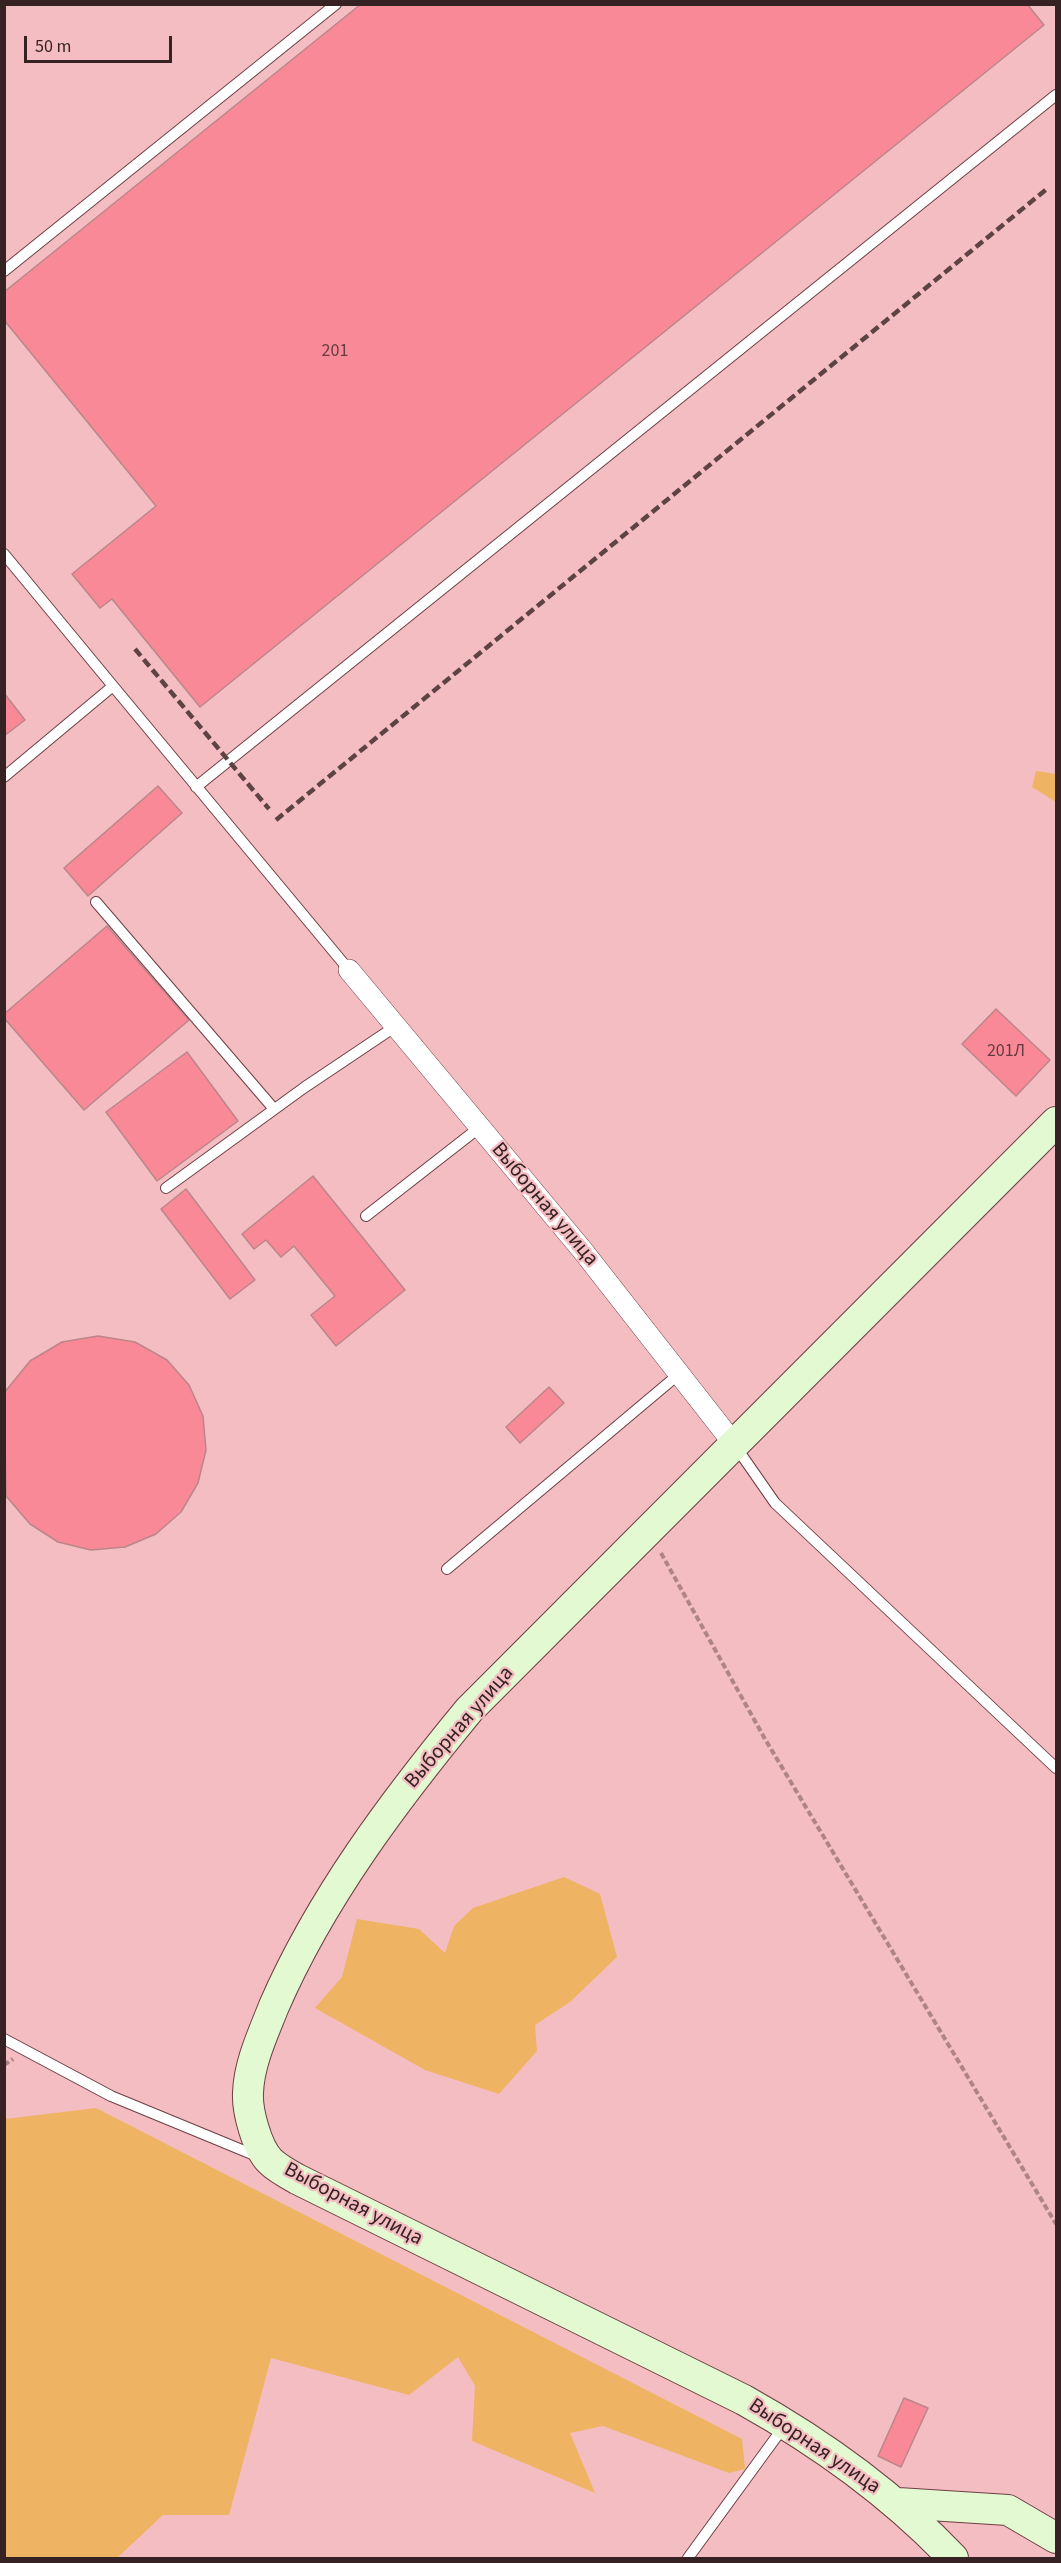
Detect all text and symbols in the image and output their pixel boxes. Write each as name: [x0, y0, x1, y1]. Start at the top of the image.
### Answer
scale bar: [27, 24, 176, 62]
text: 50 m: [35, 34, 71, 59]
house number: 201: [322, 341, 348, 363]
house number: 201Л: [987, 1041, 1025, 1063]
street label: Выборная улица: [485, 1138, 603, 1272]
street label: Выборная улица: [400, 1662, 520, 1794]
street label: Выборная улица: [279, 2158, 427, 2252]
street label: Выборная улица: [743, 2394, 885, 2500]

